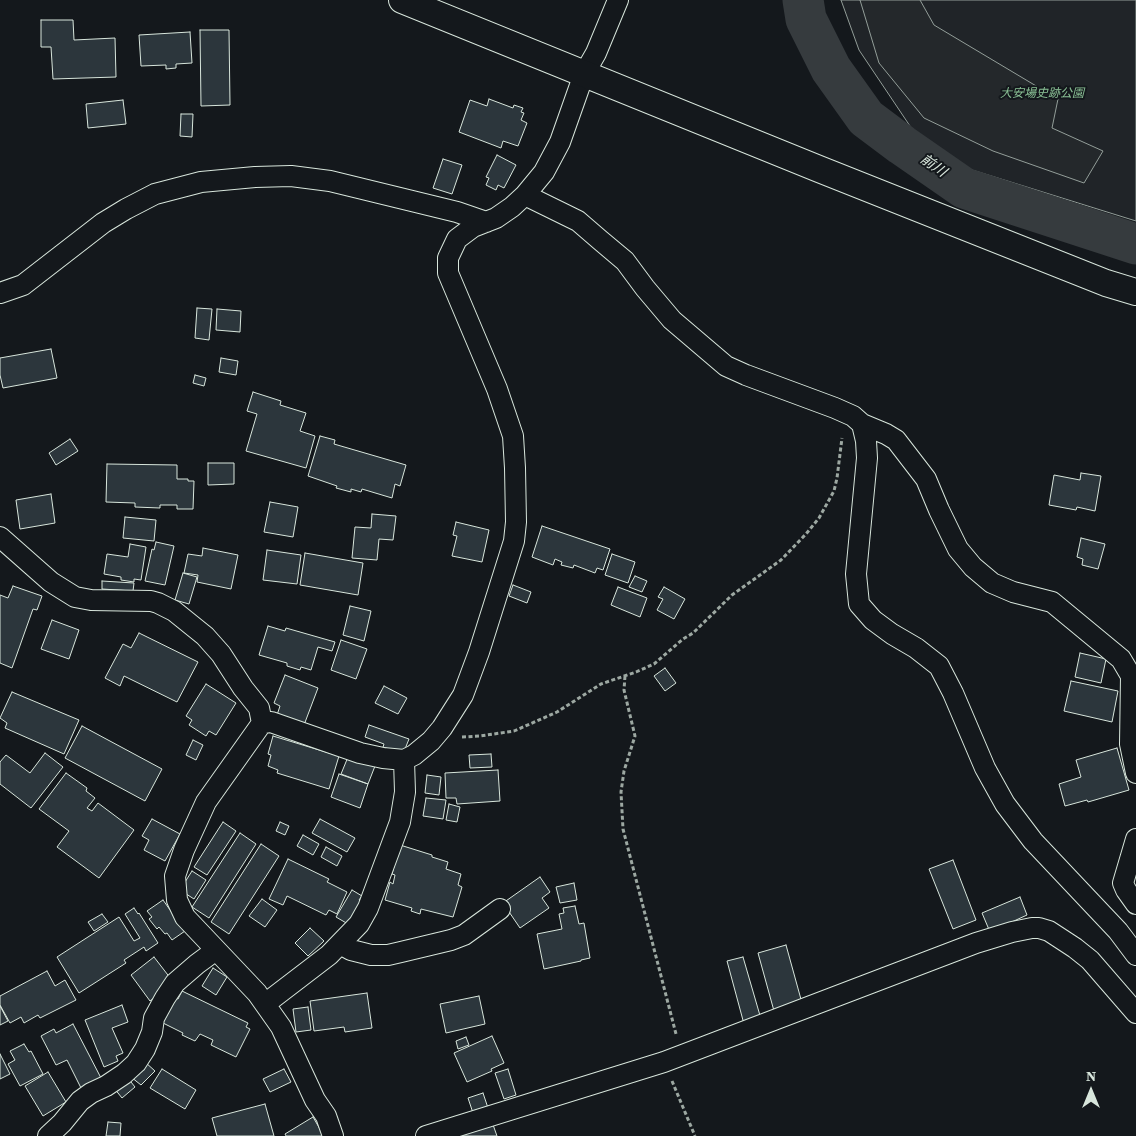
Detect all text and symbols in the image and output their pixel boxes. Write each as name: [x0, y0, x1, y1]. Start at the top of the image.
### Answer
park label: 大安場史跡公園: [1000, 87, 1084, 101]
water label: 前川: [917, 151, 949, 181]
north arrow: [1066, 1066, 1116, 1116]
text: N: [1086, 1066, 1096, 1086]

